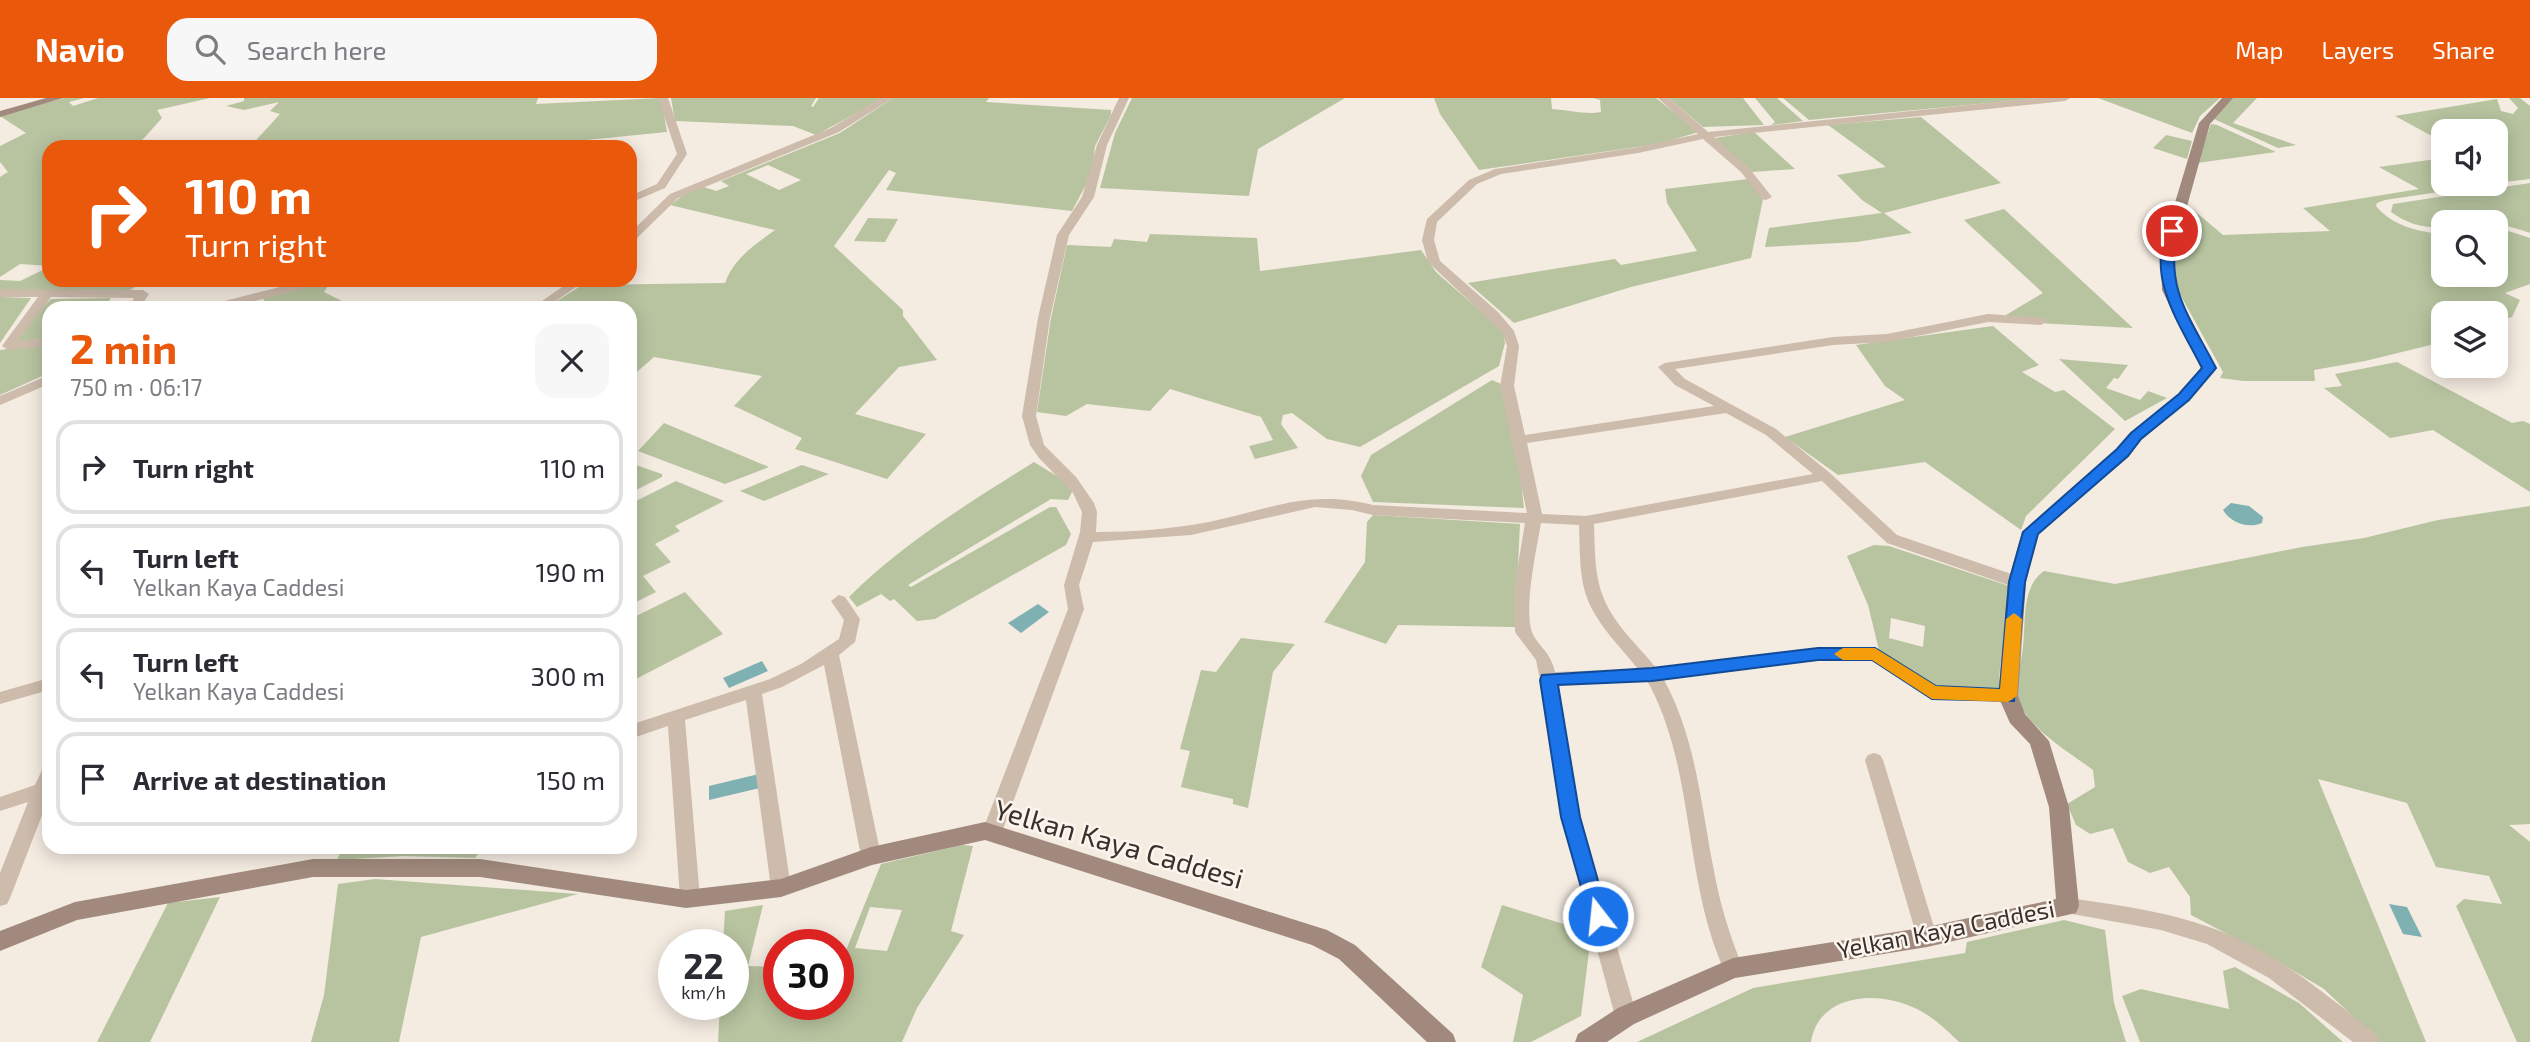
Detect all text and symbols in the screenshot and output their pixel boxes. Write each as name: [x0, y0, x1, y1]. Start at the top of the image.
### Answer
search box: [167, 18, 657, 81]
text: Navio: [35, 29, 125, 69]
icon: search: [191, 30, 229, 68]
text: Search here: [247, 34, 386, 65]
text: Map: [2235, 35, 2283, 64]
text: Layers: [2321, 35, 2394, 64]
text: Share: [2432, 35, 2495, 64]
map controls: [2431, 119, 2508, 378]
button: sound: [2431, 119, 2508, 196]
text: 110 m: [185, 165, 312, 224]
icon: right: [70, 168, 161, 259]
pin: [2142, 201, 2202, 261]
button: search: [2431, 210, 2508, 287]
icon: arrive: [2153, 212, 2191, 250]
text: Turn right: [185, 225, 327, 263]
button: layers: [2431, 301, 2508, 378]
text: 2 min: [70, 322, 177, 372]
button: close: [535, 324, 609, 398]
text: 750 m · 06:17: [70, 373, 202, 401]
icon: right: [74, 448, 112, 486]
text: Turn right: [133, 452, 254, 483]
text: 110 m: [540, 452, 605, 483]
text: Turn left: [133, 542, 239, 573]
icon: left: [74, 552, 112, 590]
text: 190 m: [536, 556, 605, 587]
text: Yelkan Kaya Caddesi: [133, 573, 344, 601]
text: Turn left: [133, 646, 239, 677]
icon: left: [74, 656, 112, 694]
text: 300 m: [531, 660, 605, 691]
text: Yelkan Kaya Caddesi: [133, 677, 344, 705]
icon: arrive: [74, 760, 112, 798]
text: Arrive at destination: [133, 764, 386, 795]
text: 150 m: [536, 764, 605, 795]
street label: Yelkan Kaya Caddesi: [991, 791, 1248, 895]
position arrow: [1561, 879, 1635, 953]
street label: Yelkan Kaya Caddesi: [1835, 893, 2057, 964]
speed limit sign: 30: [763, 929, 854, 1020]
text: 22: [683, 944, 724, 986]
text: km/h: [681, 981, 726, 1003]

